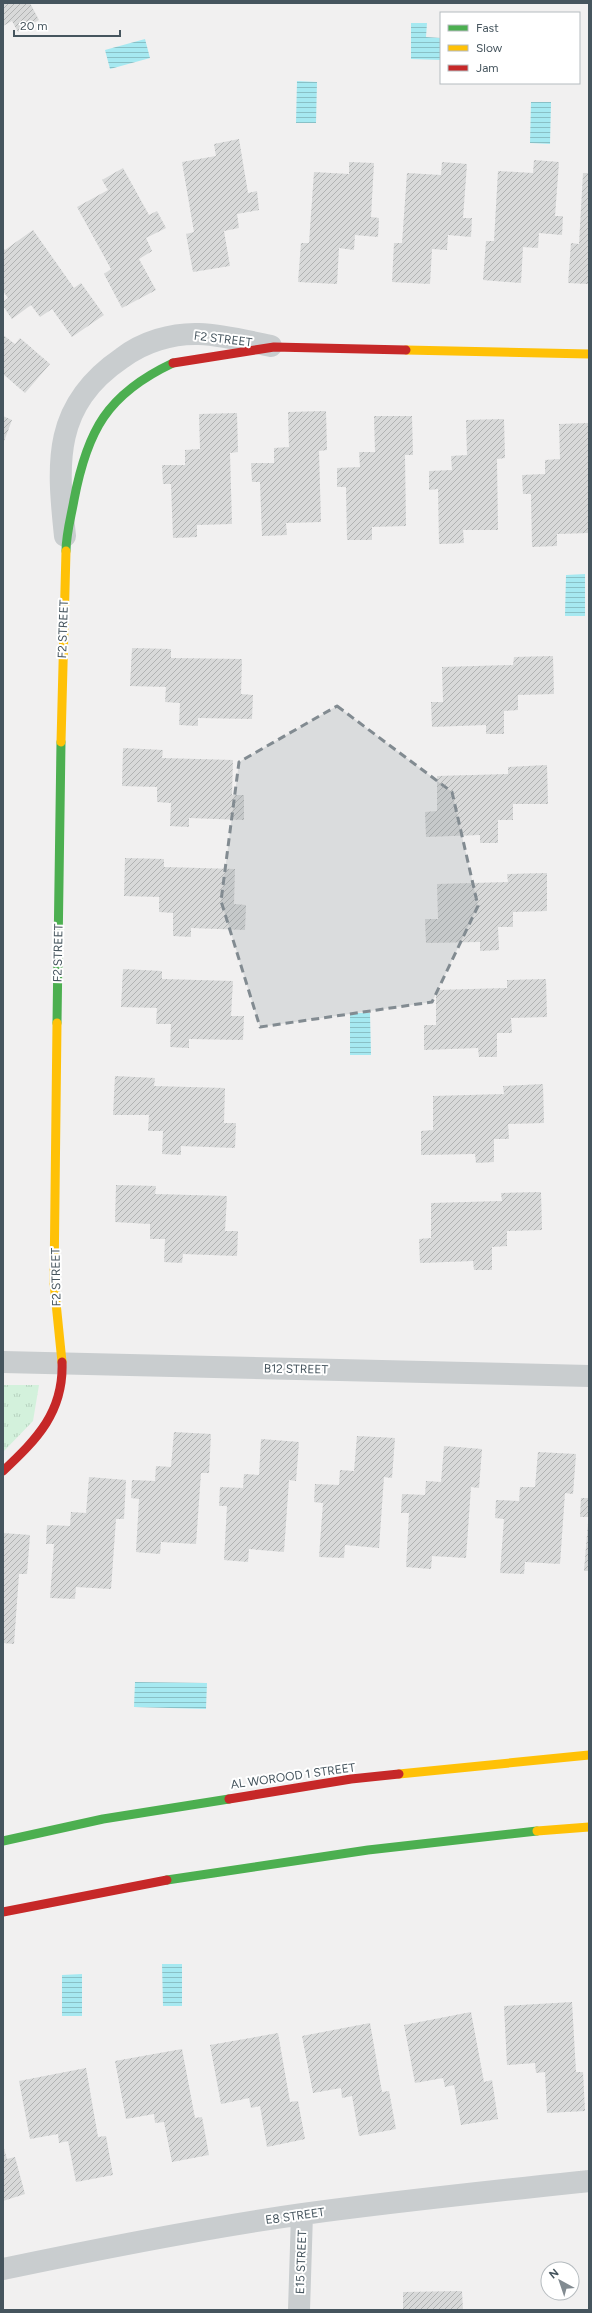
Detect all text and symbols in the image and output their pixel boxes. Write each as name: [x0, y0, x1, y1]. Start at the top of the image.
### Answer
scale bar: [14, 12, 120, 38]
legend: [440, 12, 580, 84]
text: 20 m: [20, 19, 48, 33]
text: Fast: [476, 21, 499, 35]
text: Slow: [476, 41, 503, 55]
text: Jam: [476, 61, 499, 75]
street label: F2 STREET: [193, 328, 253, 350]
street label: F2 STREET: [55, 599, 71, 658]
street label: F2 STREET: [50, 923, 66, 982]
street label: F2 STREET: [48, 1247, 64, 1306]
street label: B12 STREET: [264, 1361, 329, 1377]
street label: AL WOROOD 1 STREET: [230, 1760, 357, 1792]
street label: E8 STREET: [264, 2205, 326, 2227]
street label: E15 STREET: [293, 2229, 309, 2294]
north arrow: [540, 2261, 580, 2301]
text: N: [546, 2266, 561, 2281]

